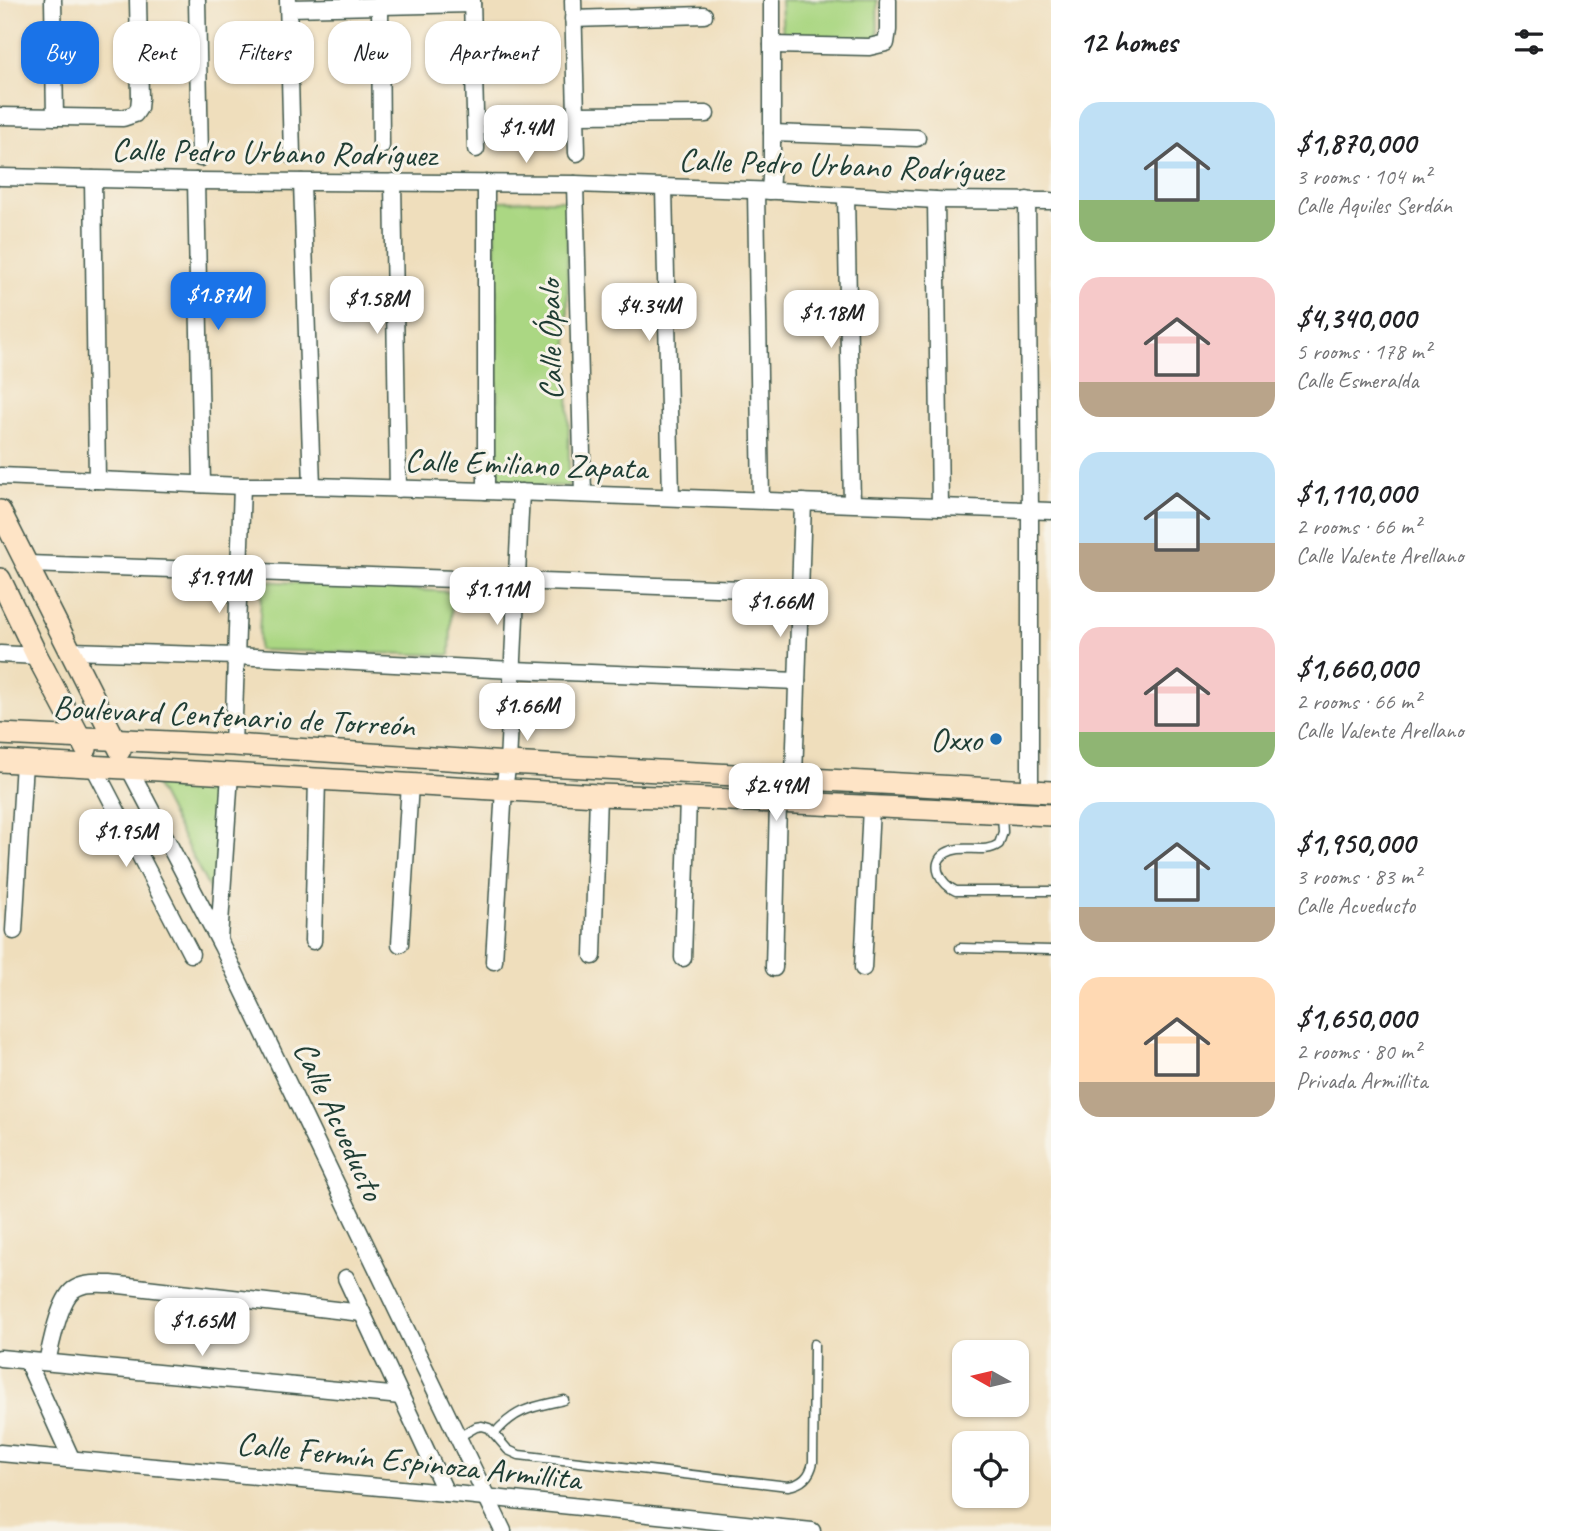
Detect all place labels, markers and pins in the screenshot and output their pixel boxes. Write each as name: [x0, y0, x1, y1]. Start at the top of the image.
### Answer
pin: $1.4M: [477, 106, 575, 165]
pin: $1.87M: [161, 272, 275, 332]
pin: $1.58M: [320, 276, 434, 336]
pin: $4.34M: [592, 284, 706, 343]
pin: $1.18M: [774, 290, 888, 350]
pin: $1.91M: [162, 556, 276, 615]
pin: $1.11M: [440, 568, 554, 627]
pin: $1.66M: [723, 580, 837, 639]
pin: $1.66M: [470, 684, 584, 743]
place label: Oxxo: [930, 719, 984, 761]
marker: Oxxo: [988, 731, 1004, 747]
pin: $2.49M: [719, 764, 833, 823]
pin: $1.95M: [69, 810, 183, 869]
pin: $1.65M: [145, 1298, 259, 1358]

